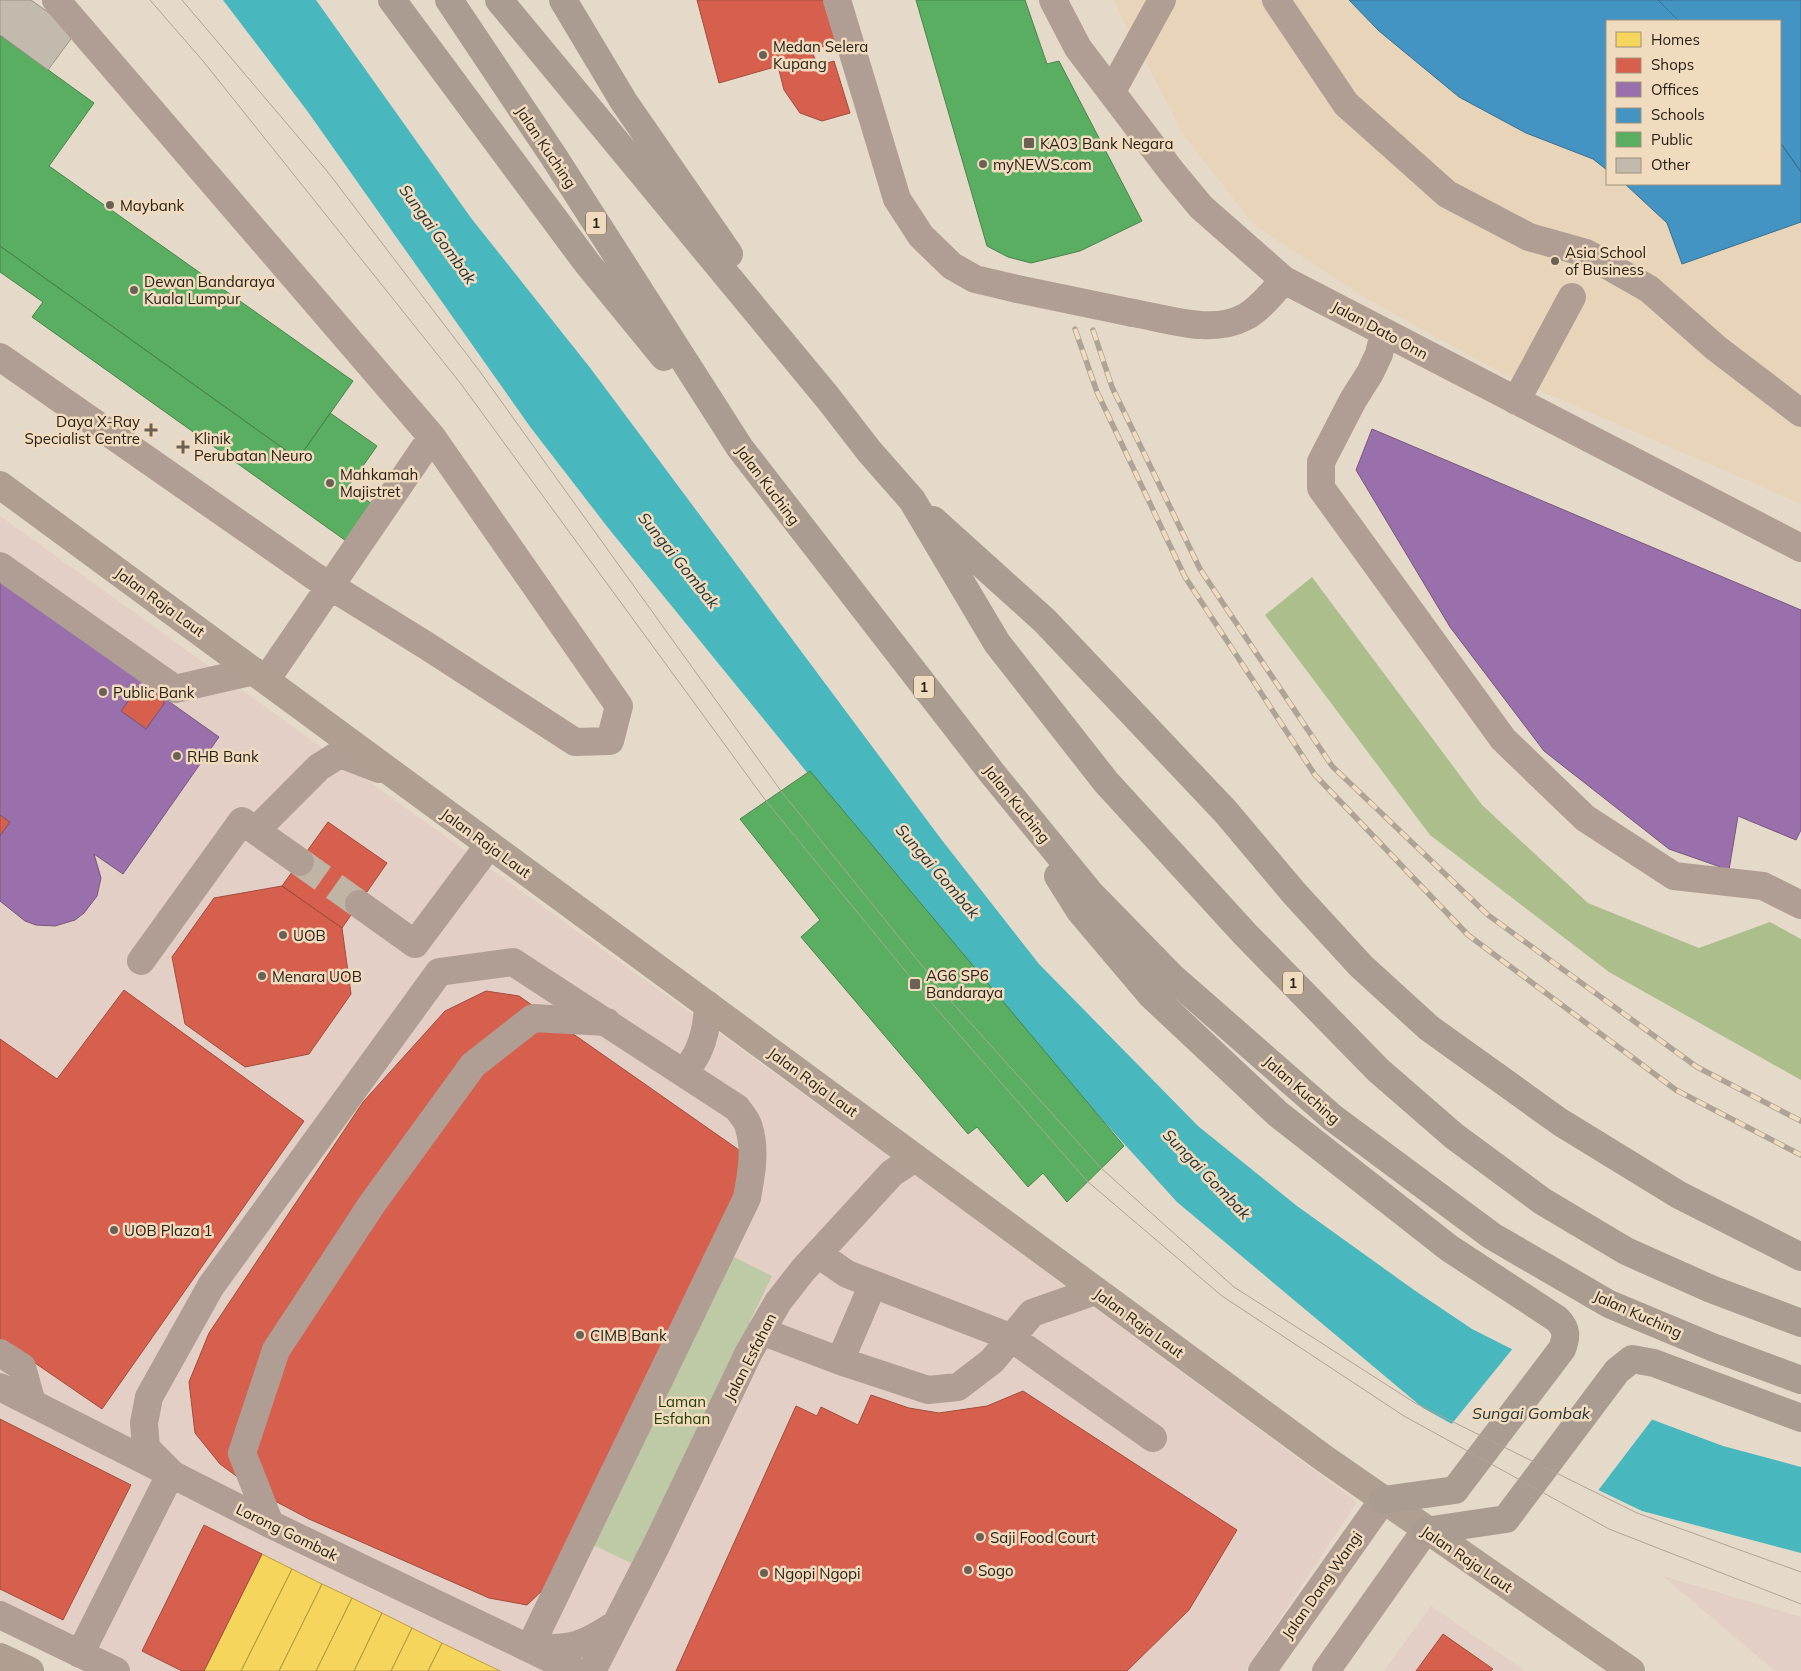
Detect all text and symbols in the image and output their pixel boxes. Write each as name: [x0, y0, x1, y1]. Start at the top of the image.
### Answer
legend: [1606, 20, 1781, 185]
text: Homes: [1651, 30, 1700, 49]
place label: Medan Selera Kupang: [773, 37, 868, 73]
marker: Medan Selera Kupang: [757, 49, 769, 61]
text: Shops: [1651, 55, 1694, 74]
text: Offices: [1651, 80, 1699, 99]
street label: Jalan Kuching: [512, 102, 580, 192]
text: Schools: [1651, 105, 1705, 124]
text: Public: [1651, 130, 1693, 149]
place label: KA03 Bank Negara: [1040, 134, 1173, 153]
marker: KA03 Bank Negara: [1022, 136, 1036, 150]
place label: myNEWS.com: [993, 155, 1092, 174]
text: Other: [1651, 155, 1691, 174]
marker: myNEWS.com: [977, 158, 989, 170]
water label: Sungai Gombak: [395, 180, 481, 288]
place label: Maybank: [120, 196, 185, 215]
marker: Maybank: [104, 199, 116, 211]
road number: 1: [586, 212, 606, 234]
place label: Asia School of Business: [1565, 243, 1646, 279]
marker: Asia School of Business: [1549, 255, 1561, 267]
place label: Dewan Bandaraya Kuala Lumpur: [144, 272, 275, 308]
marker: Dewan Bandaraya Kuala Lumpur: [128, 284, 140, 296]
street label: Jalan Dato Onn: [1329, 297, 1431, 363]
place label: Daya X-Ray Specialist Centre: [24, 412, 140, 448]
marker: Daya X-Ray Specialist Centre: [144, 423, 158, 437]
place label: Klinik Perubatan Neuro: [194, 429, 313, 465]
marker: Klinik Perubatan Neuro: [176, 440, 190, 454]
street label: Jalan Kuching: [732, 441, 804, 529]
place label: Mahkamah Majistret: [340, 465, 418, 501]
marker: Mahkamah Majistret: [324, 477, 336, 489]
water label: Sungai Gombak: [634, 508, 724, 613]
street label: Jalan Raja Laut: [111, 563, 209, 641]
road number: 1: [914, 676, 934, 699]
place label: Public Bank: [113, 683, 195, 702]
marker: Public Bank: [97, 686, 109, 698]
place label: RHB Bank: [187, 747, 259, 766]
marker: RHB Bank: [171, 750, 183, 762]
street label: Jalan Kuching: [980, 761, 1054, 847]
street label: Jalan Raja Laut: [437, 804, 535, 882]
water label: Sungai Gombak: [892, 820, 985, 923]
place label: UOB: [293, 926, 326, 945]
marker: UOB: [277, 929, 289, 941]
place label: AG6 SP6 Bandaraya: [926, 966, 1003, 1002]
place label: Menara UOB: [272, 967, 362, 986]
marker: Menara UOB: [256, 970, 268, 982]
road number: 1: [1283, 971, 1303, 994]
marker: AG6 SP6 Bandaraya: [908, 977, 922, 991]
street label: Jalan Raja Laut: [764, 1043, 862, 1121]
street label: Jalan Kuching: [1260, 1052, 1344, 1128]
water label: Sungai Gombak: [1159, 1125, 1256, 1224]
place label: UOB Plaza 1: [124, 1221, 213, 1240]
marker: UOB Plaza 1: [108, 1224, 120, 1236]
street label: Jalan Raja Laut: [1090, 1284, 1188, 1362]
street label: Jalan Kuching: [1591, 1286, 1685, 1342]
street label: Jalan Esfahan: [720, 1310, 780, 1404]
place label: CIMB Bank: [590, 1326, 667, 1345]
marker: CIMB Bank: [574, 1329, 586, 1341]
park label: Laman Esfahan: [654, 1392, 710, 1428]
water label: Sungai Gombak: [1472, 1403, 1591, 1423]
street label: Lorong Gombak: [233, 1499, 341, 1565]
street label: Jalan Raja Laut: [1418, 1521, 1516, 1597]
street label: Jalan Dang Wangi: [1278, 1527, 1366, 1643]
place label: Saji Food Court: [990, 1528, 1096, 1547]
marker: Saji Food Court: [974, 1531, 986, 1543]
place label: Sogo: [978, 1561, 1014, 1580]
place label: Ngopi Ngopi: [774, 1564, 861, 1583]
marker: Sogo: [962, 1564, 974, 1576]
marker: Ngopi Ngopi: [758, 1567, 770, 1579]

